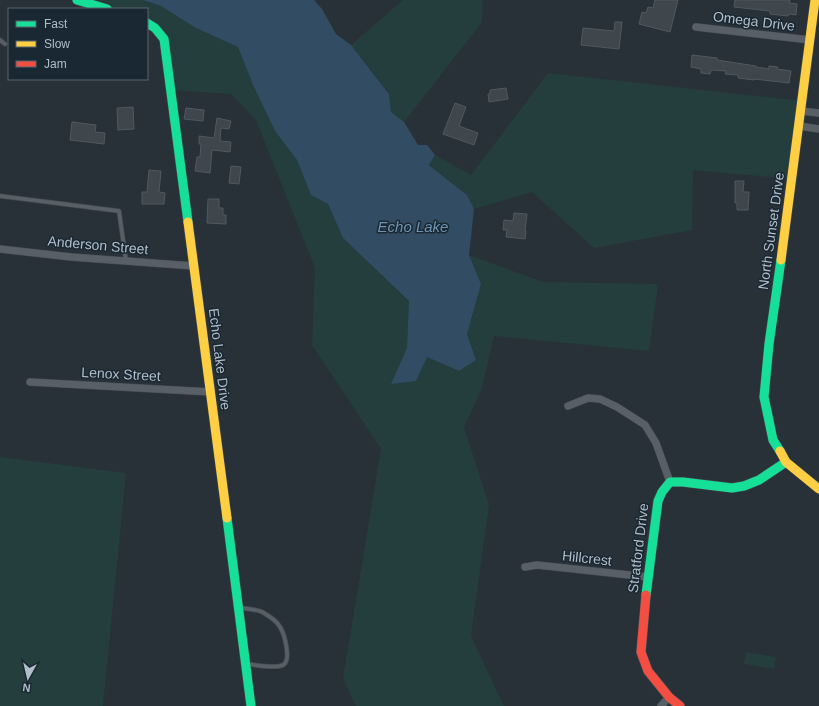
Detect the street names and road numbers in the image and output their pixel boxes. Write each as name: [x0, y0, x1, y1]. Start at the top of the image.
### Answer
street label: Omega Drive: [712, 8, 796, 34]
street label: North Sunset Drive: [755, 171, 787, 291]
street label: Anderson Street: [47, 233, 149, 257]
street label: Echo Lake Drive: [206, 307, 234, 411]
street label: Lenox Street: [81, 364, 161, 384]
street label: Stratford Drive: [625, 502, 651, 594]
street label: Hillcrest: [561, 547, 613, 569]

